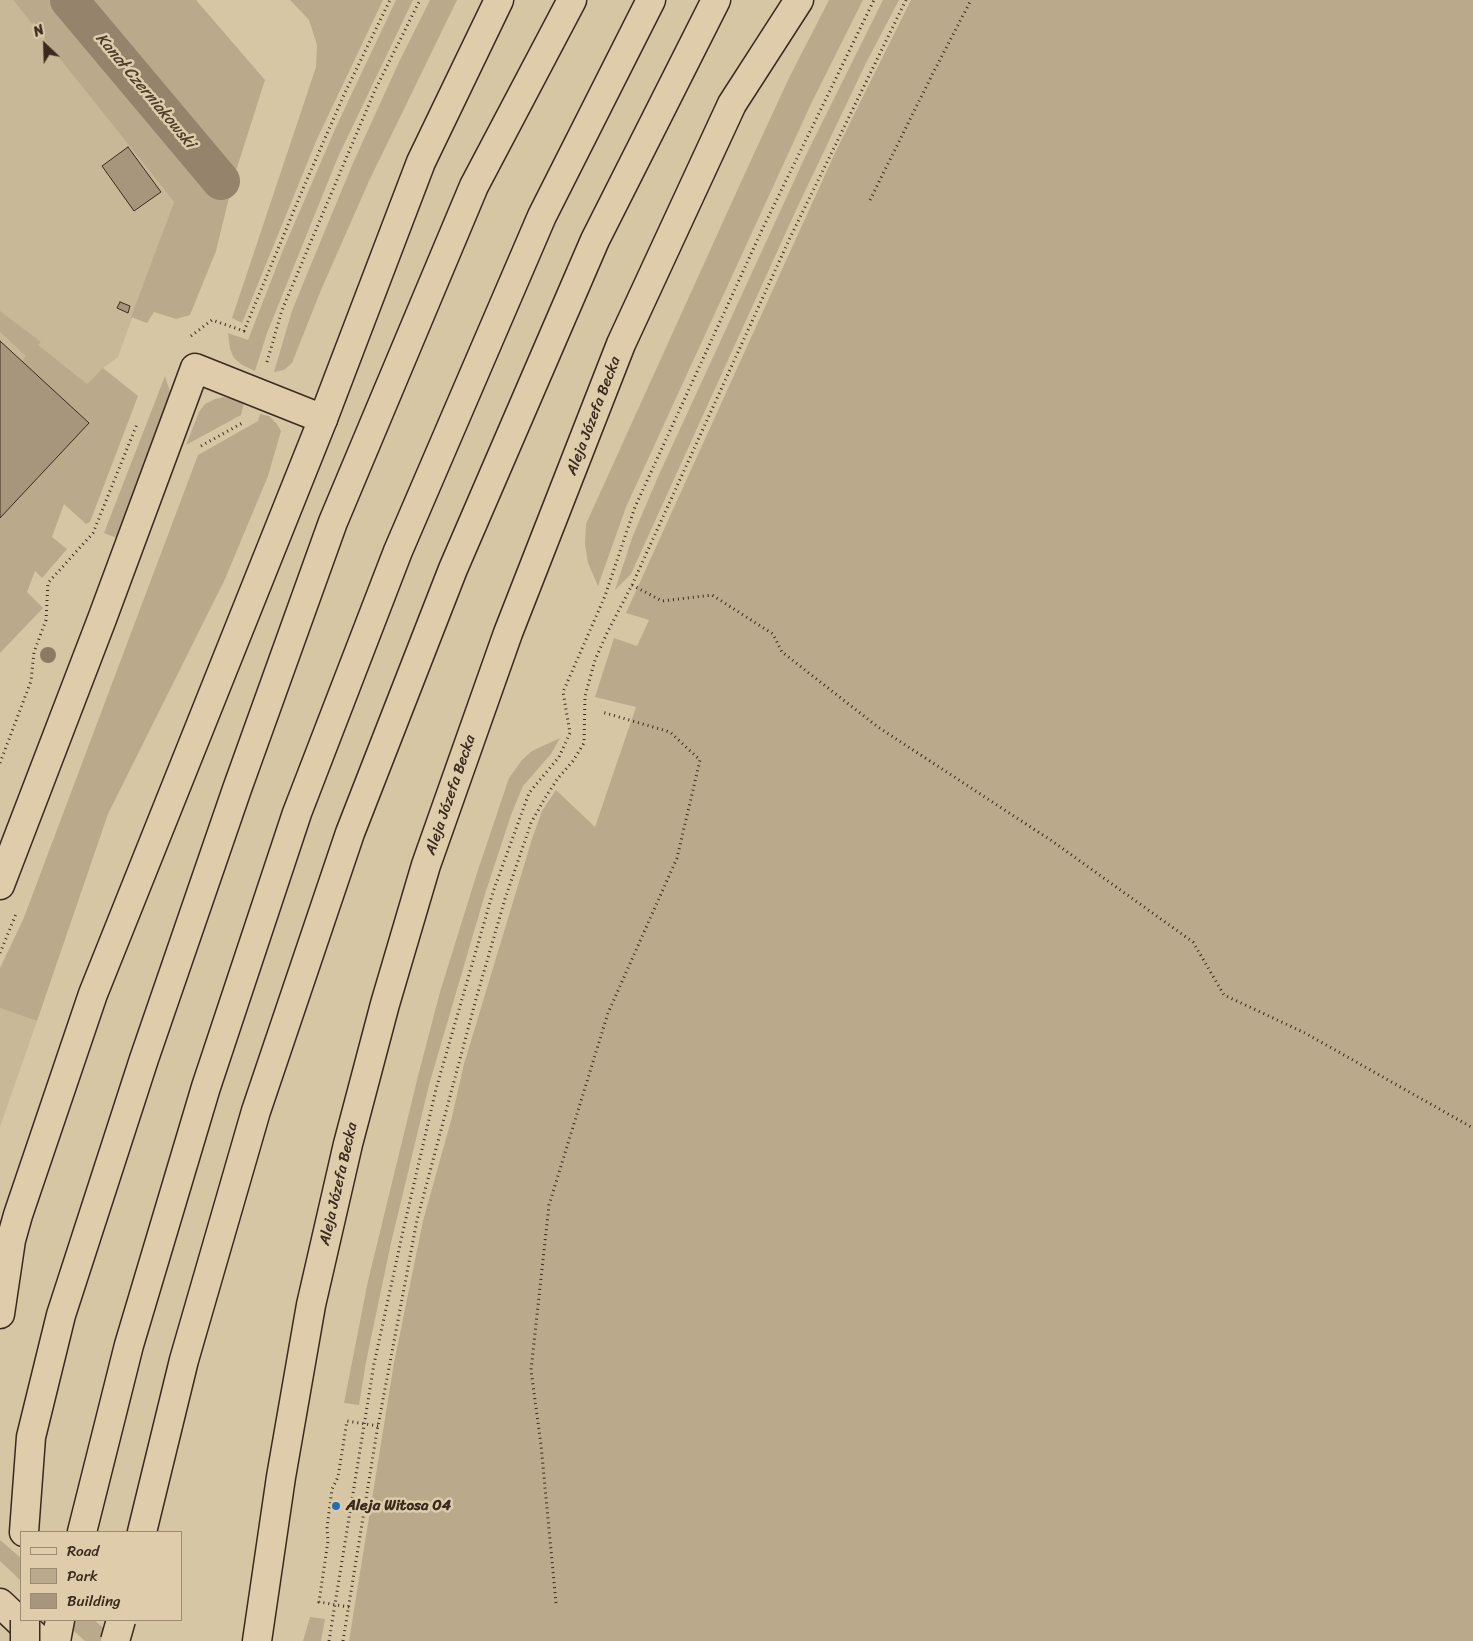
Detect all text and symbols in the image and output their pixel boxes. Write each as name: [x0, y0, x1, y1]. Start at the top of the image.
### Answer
text: N: [29, 17, 48, 44]
north arrow: [20, 20, 70, 70]
water label: Kanał Czerniakowski: [91, 29, 199, 153]
street label: Aleja Józefa Becka: [563, 354, 625, 478]
street label: Aleja Józefa Becka: [422, 733, 480, 857]
street label: Aleja Józefa Becka: [316, 1121, 362, 1247]
place label: Aleja Witosa 04: [346, 1497, 451, 1515]
marker: Aleja Witosa 04: [330, 1500, 342, 1512]
legend: [20, 1531, 182, 1621]
text: Road: [67, 1538, 99, 1564]
text: Park: [67, 1563, 98, 1589]
text: Building: [67, 1588, 121, 1614]

